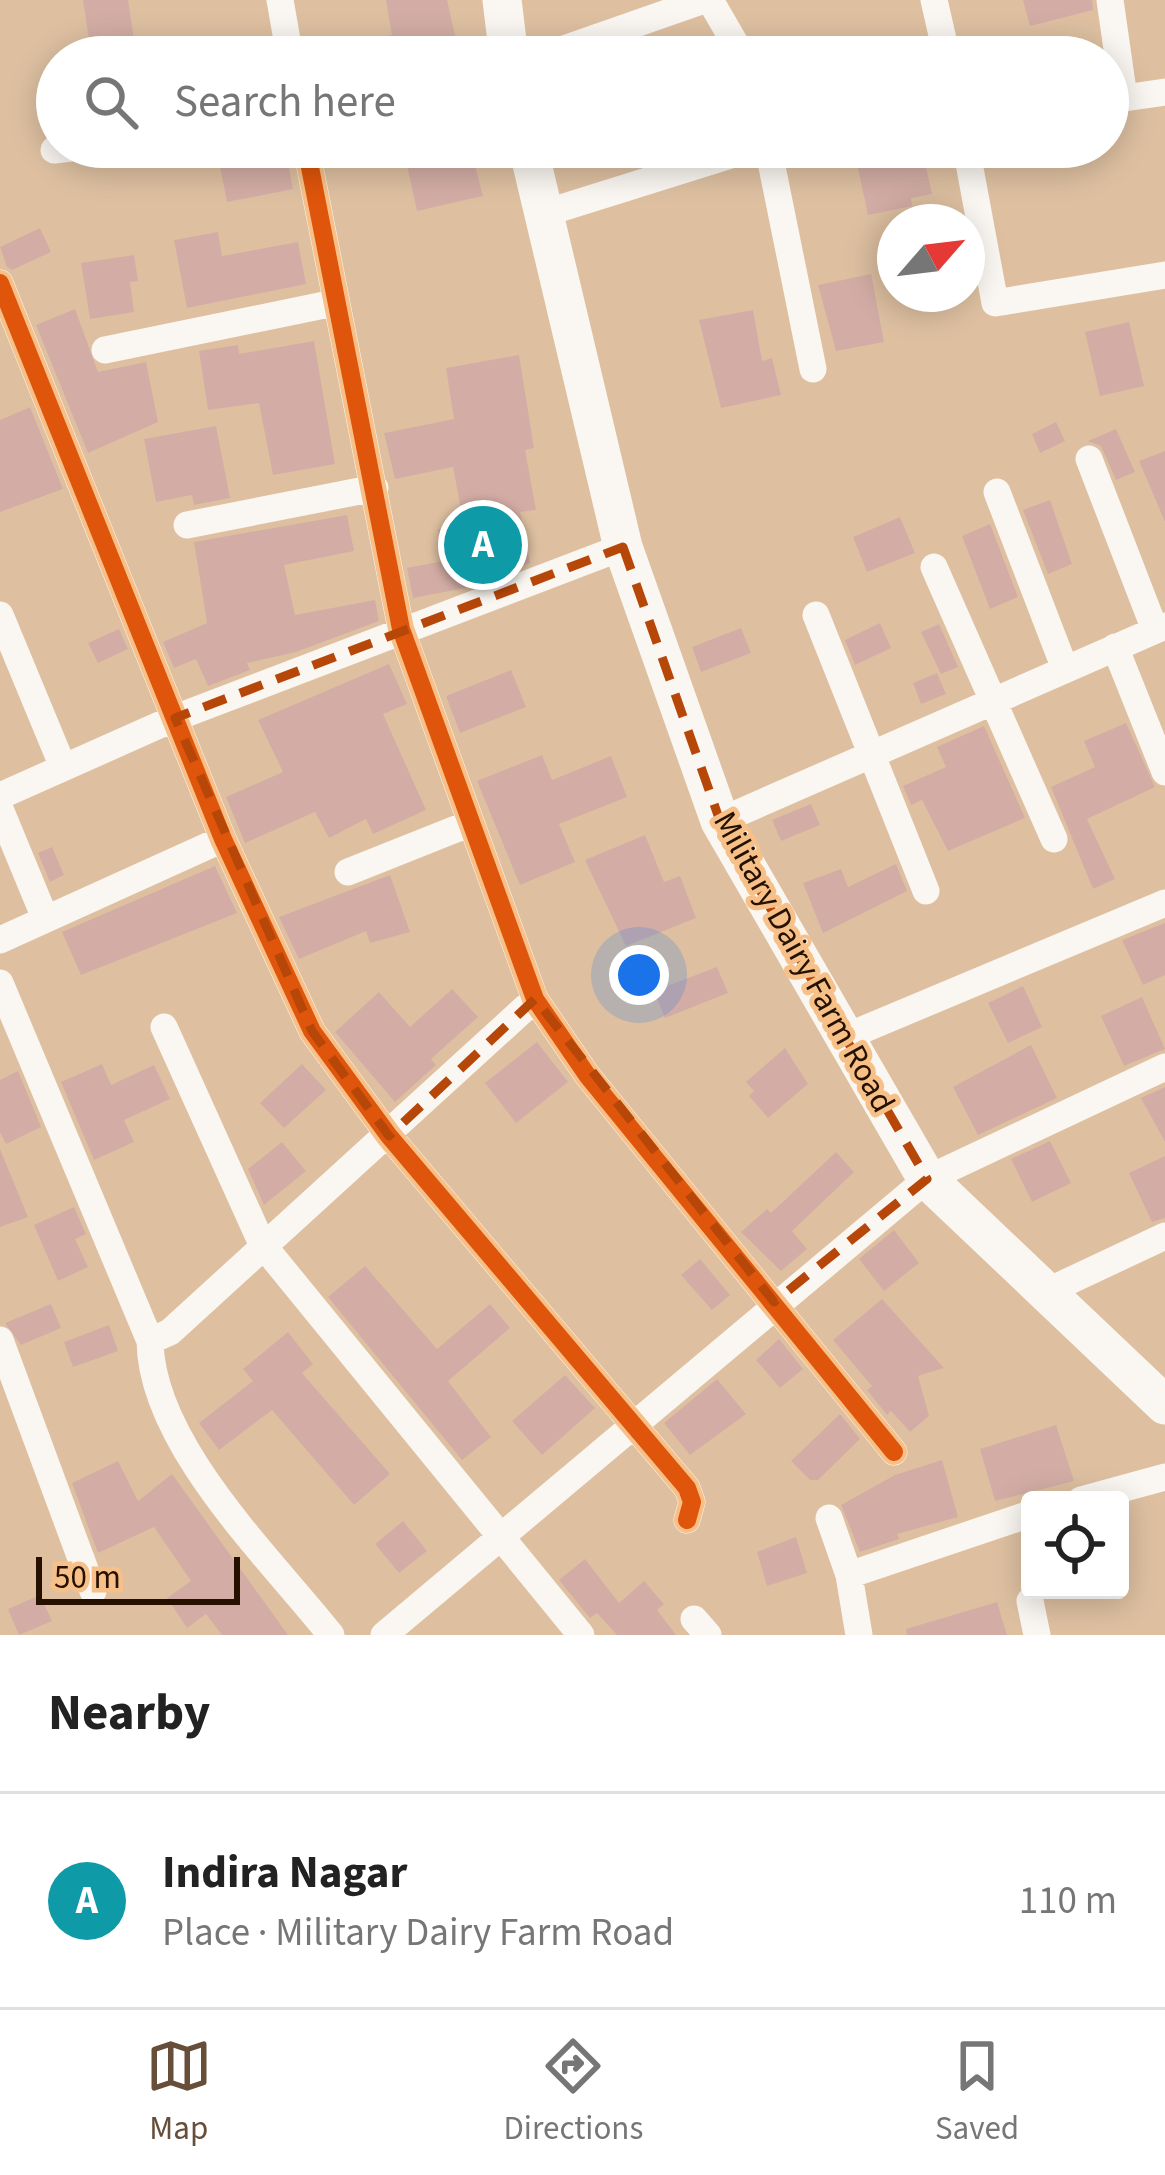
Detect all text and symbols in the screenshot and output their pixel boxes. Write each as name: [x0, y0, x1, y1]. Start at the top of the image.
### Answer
search box: [36, 36, 1129, 168]
icon: search: [78, 69, 144, 135]
text: Search here: [174, 70, 396, 134]
north arrow: [877, 204, 985, 312]
pin: A: [444, 500, 522, 590]
street label: Military Dairy Farm Road: [702, 803, 906, 1121]
your location: [609, 945, 669, 1005]
map controls: [1021, 1491, 1129, 1599]
button: locate: [1021, 1491, 1129, 1599]
scale bar: [36, 1551, 240, 1604]
text: 50 m: [54, 1554, 121, 1601]
text: Nearby: [48, 1677, 210, 1749]
text: Indira Nagar: [162, 1841, 407, 1905]
text: A: [76, 1873, 98, 1929]
text: 110 m: [1019, 1873, 1117, 1929]
text: Place · Military Dairy Farm Road: [162, 1905, 674, 1961]
tab: Map: [146, 2033, 212, 2152]
tab: Directions: [504, 2033, 643, 2152]
tab: Saved: [935, 2033, 1019, 2152]

